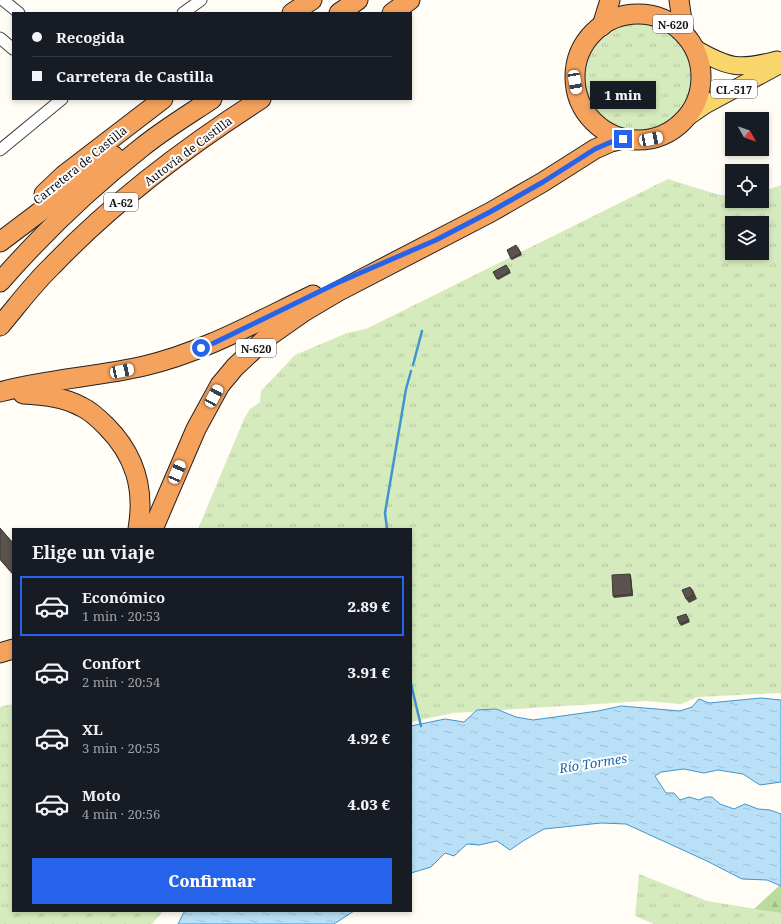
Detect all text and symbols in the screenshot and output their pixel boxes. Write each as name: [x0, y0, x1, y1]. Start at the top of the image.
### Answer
road number: N-620: [653, 15, 693, 33]
text: Recogida: [56, 27, 125, 47]
text: Carretera de Castilla: [56, 66, 214, 86]
car: [567, 69, 583, 95]
road number: CL-517: [711, 80, 757, 98]
callout: 1 min: [590, 81, 656, 109]
text: 1 min: [604, 86, 642, 104]
street label: Autovía de Castilla: [140, 112, 236, 190]
north arrow: [725, 112, 769, 156]
map controls: [725, 112, 769, 260]
street label: Carretera de Castilla: [29, 122, 131, 208]
route end: [614, 130, 632, 148]
car: [638, 131, 664, 147]
button: locate: [725, 164, 769, 208]
road number: A-62: [104, 193, 138, 211]
button: layers: [725, 216, 769, 260]
route start: [192, 339, 210, 357]
road number: N-620: [236, 339, 276, 357]
car: [109, 363, 135, 379]
car: [203, 383, 225, 409]
car: [167, 459, 187, 485]
text: Elige un viaje: [32, 540, 155, 564]
text: Económico: [82, 587, 165, 607]
icon: car: [34, 588, 70, 624]
text: 2.89 €: [347, 596, 390, 616]
text: 1 min · 20:53: [82, 607, 160, 625]
text: Confort: [82, 653, 141, 673]
icon: car: [34, 654, 70, 690]
text: 3.91 €: [347, 662, 390, 682]
text: 2 min · 20:54: [82, 673, 160, 691]
text: XL: [82, 719, 103, 739]
icon: car: [34, 720, 70, 756]
text: 4.92 €: [347, 728, 390, 748]
text: 3 min · 20:55: [82, 739, 160, 757]
water label: Río Tormes: [557, 749, 628, 777]
text: Moto: [82, 785, 121, 805]
icon: car: [34, 786, 70, 822]
text: 4.03 €: [347, 794, 390, 814]
text: 4 min · 20:56: [82, 805, 160, 823]
button: Confirmar: [32, 858, 392, 904]

